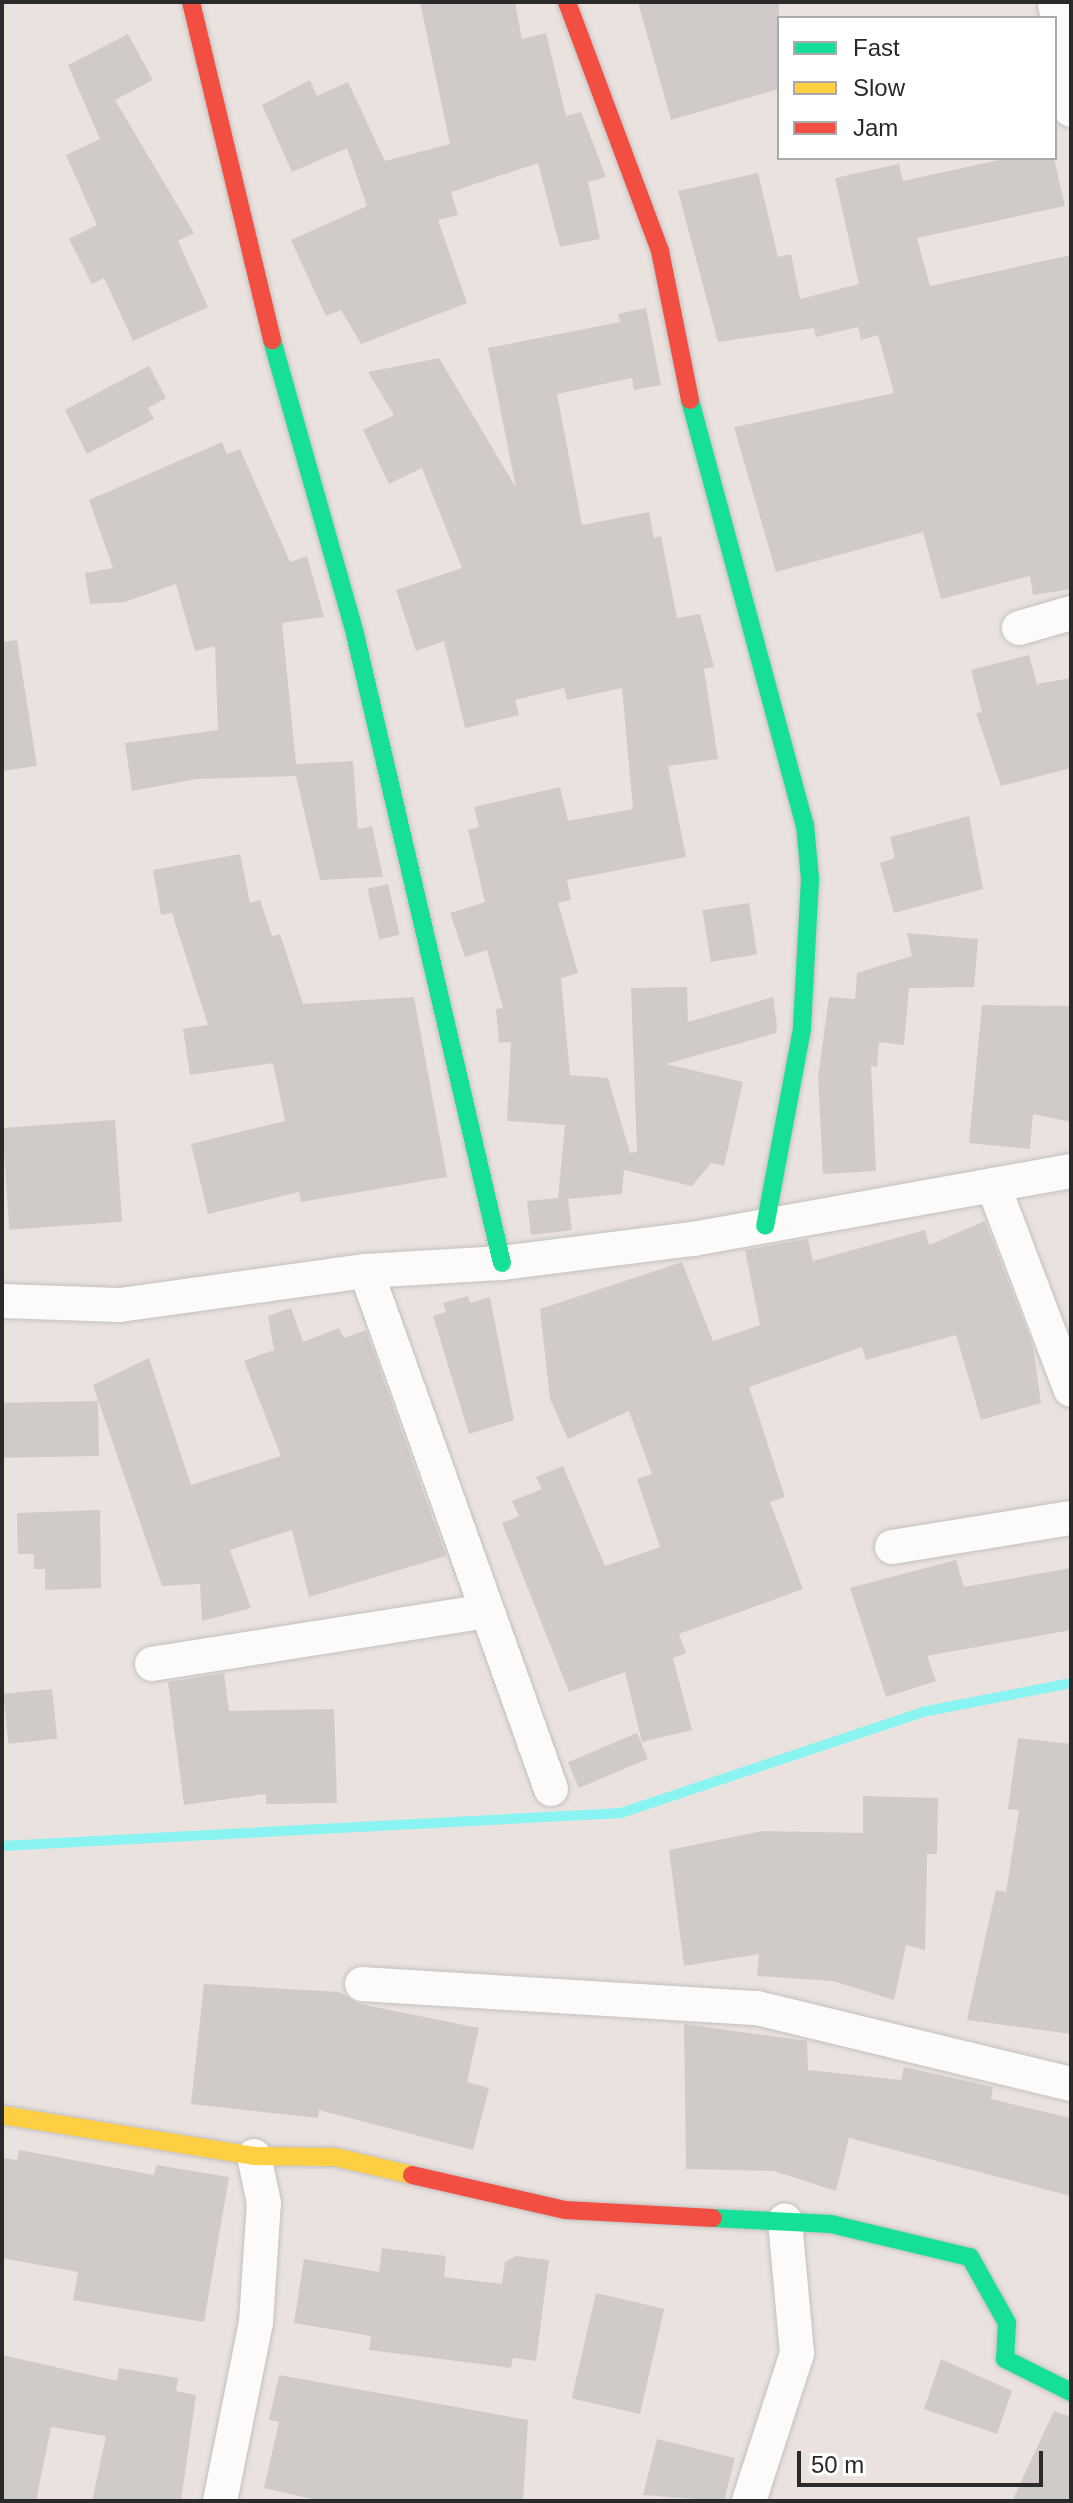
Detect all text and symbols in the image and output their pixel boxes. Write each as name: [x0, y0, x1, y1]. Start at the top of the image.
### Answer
legend: [777, 16, 1057, 160]
text: Fast: [853, 34, 900, 61]
text: Slow: [853, 74, 905, 101]
text: Jam: [853, 114, 898, 141]
scale bar: [801, 2435, 1047, 2485]
text: 50 m: [811, 2451, 864, 2478]

